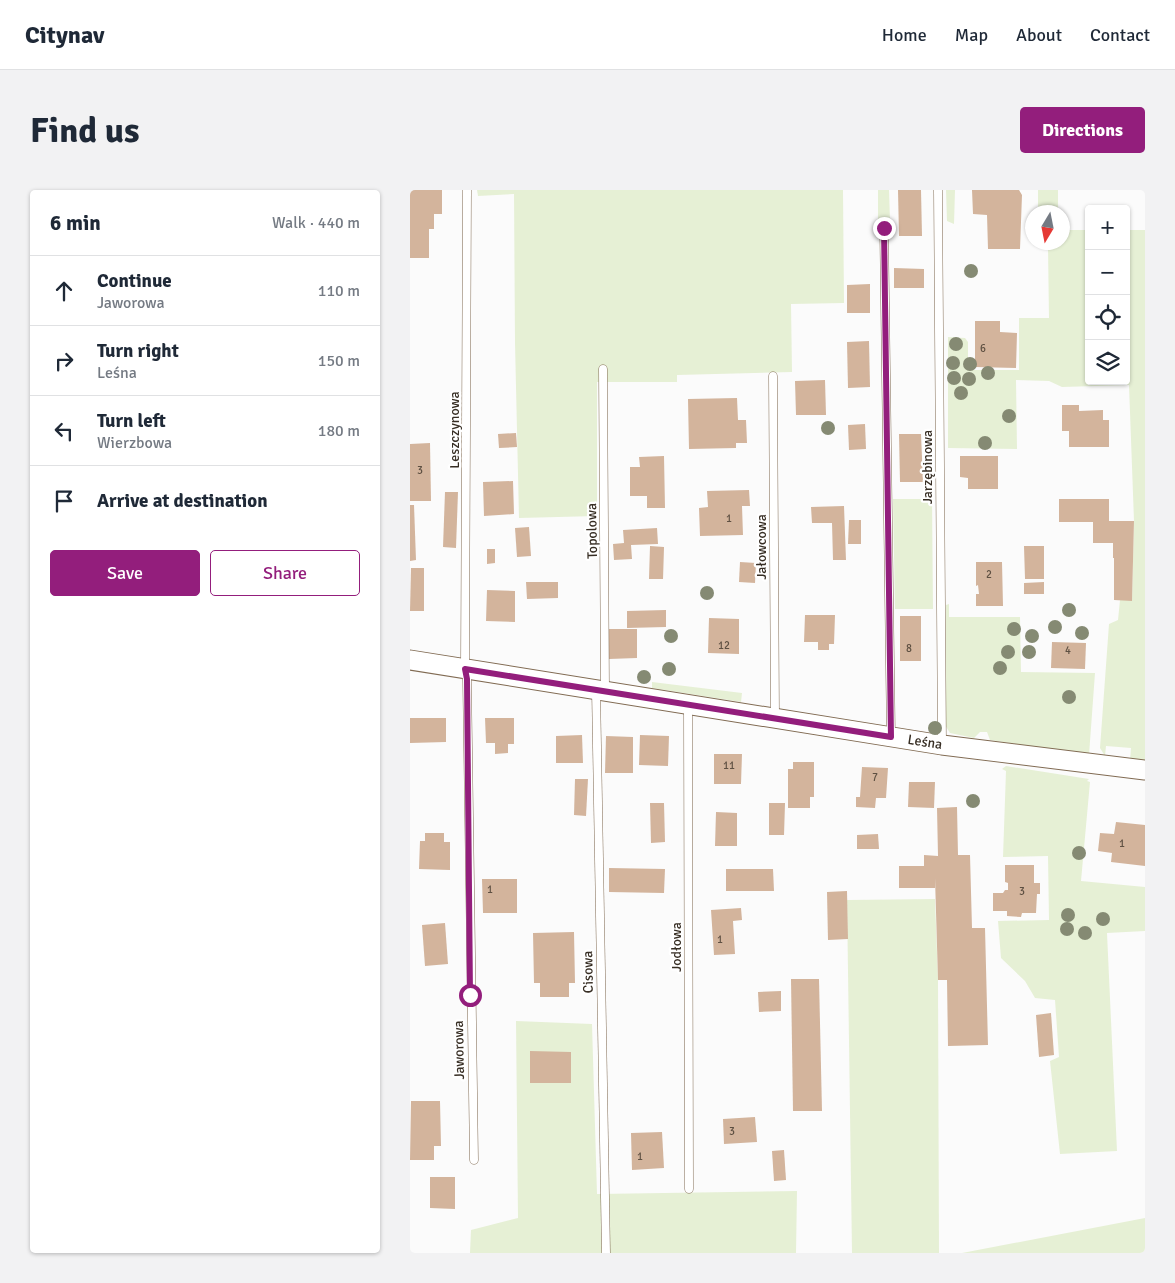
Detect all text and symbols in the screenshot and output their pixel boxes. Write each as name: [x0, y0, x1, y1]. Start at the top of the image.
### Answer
text: Citynav: [25, 20, 104, 50]
text: Home: [882, 24, 927, 46]
text: Map: [955, 24, 988, 46]
text: About: [1016, 24, 1062, 46]
text: Contact: [1090, 24, 1150, 46]
button: Directions: [1020, 107, 1145, 153]
text: Find us: [30, 109, 140, 152]
north arrow: [1025, 205, 1070, 250]
map controls: [1085, 205, 1130, 385]
button: +: [1085, 205, 1130, 250]
text: 6 min: [50, 210, 101, 236]
text: Walk · 440 m: [272, 213, 360, 233]
route end: [873, 217, 896, 240]
button: −: [1085, 250, 1130, 295]
text: Continue: [97, 269, 172, 293]
icon: ahead: [50, 277, 78, 305]
text: 110 m: [318, 281, 360, 301]
text: Jaworowa: [97, 293, 165, 313]
button: locate: [1085, 295, 1130, 340]
text: Turn right: [97, 339, 179, 363]
button: layers: [1085, 340, 1130, 385]
house number: 6: [980, 342, 986, 355]
icon: right: [50, 347, 78, 375]
text: 150 m: [318, 351, 360, 371]
text: Leśna: [97, 363, 137, 383]
street label: Leszczynowa: [446, 391, 463, 469]
text: Turn left: [97, 409, 166, 433]
icon: left: [50, 417, 78, 445]
text: 180 m: [318, 421, 360, 441]
street label: Jarzębinowa: [919, 430, 936, 504]
text: Wierzbowa: [97, 433, 172, 453]
house number: 3: [417, 464, 423, 477]
icon: arrive: [50, 487, 78, 515]
text: Arrive at destination: [97, 489, 268, 513]
street label: Topolowa: [583, 503, 601, 559]
house number: 1: [726, 512, 732, 525]
street label: Jałowcowa: [753, 514, 770, 580]
button: Save: [50, 550, 200, 596]
button: Share: [210, 550, 360, 596]
house number: 2: [986, 568, 992, 581]
house number: 12: [718, 639, 730, 652]
house number: 8: [906, 642, 912, 655]
house number: 4: [1065, 644, 1071, 657]
street label: Leśna: [906, 731, 944, 753]
house number: 11: [723, 759, 735, 772]
house number: 7: [872, 771, 878, 784]
house number: 1: [1119, 837, 1125, 850]
house number: 1: [487, 883, 493, 896]
house number: 3: [1019, 885, 1025, 898]
street label: Jodłowa: [668, 922, 685, 972]
house number: 1: [717, 933, 723, 946]
street label: Cisowa: [579, 951, 597, 993]
route start: [459, 984, 482, 1007]
street label: Jaworowa: [450, 1020, 468, 1080]
house number: 3: [729, 1125, 735, 1138]
house number: 1: [637, 1150, 643, 1163]

